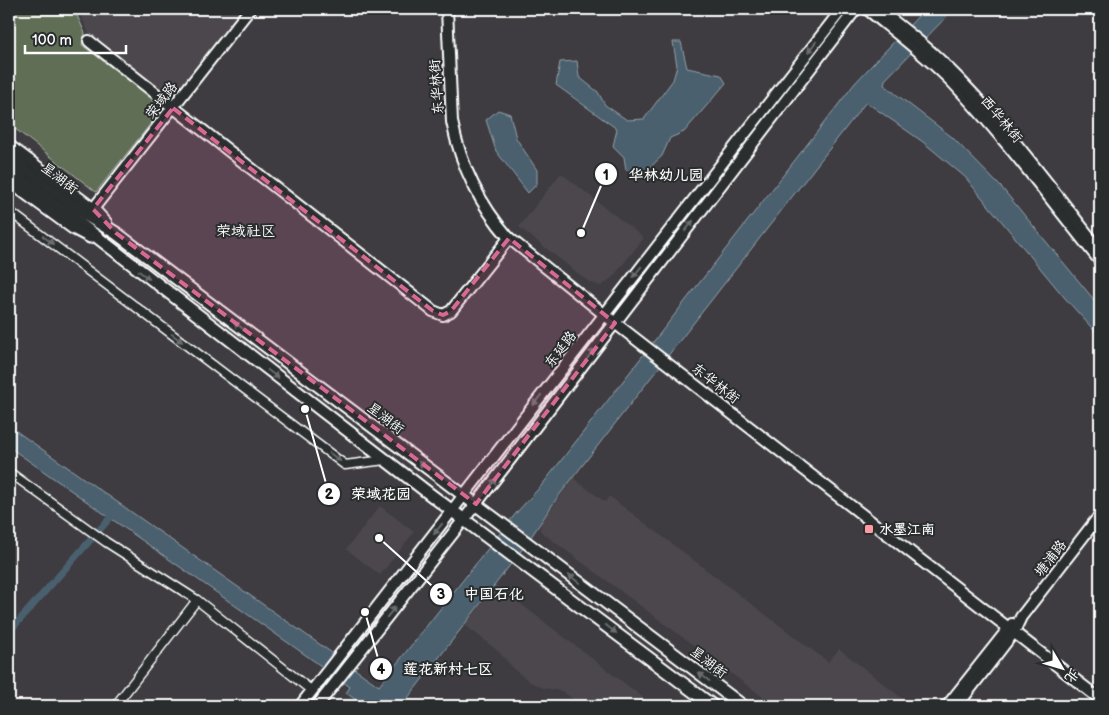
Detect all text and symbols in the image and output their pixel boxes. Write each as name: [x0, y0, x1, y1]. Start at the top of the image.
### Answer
scale bar: [25, 22, 126, 54]
text: 100 m: [32, 31, 72, 50]
one-way arrow: [807, 40, 818, 53]
street label: 东华林街: [426, 58, 447, 115]
street label: 荣域路: [142, 79, 181, 122]
street label: 西华林街: [977, 92, 1026, 146]
street label: 星湖街: [38, 159, 82, 198]
callout: 华林幼儿园: [593, 159, 713, 189]
text: 1: [603, 166, 609, 185]
text: 华林幼儿园: [628, 166, 704, 185]
one-way arrow: [684, 220, 695, 233]
district label: 荣域社区: [216, 222, 276, 241]
one-way arrow: [41, 235, 55, 245]
one-way arrow: [632, 266, 643, 279]
one-way arrow: [137, 270, 151, 280]
one-way arrow: [232, 321, 246, 331]
street label: 东延路: [541, 328, 580, 371]
one-way arrow: [170, 333, 184, 343]
one-way arrow: [585, 349, 596, 362]
street label: 东华林街: [688, 359, 743, 407]
one-way arrow: [266, 368, 279, 379]
one-way arrow: [532, 393, 542, 407]
street label: 星湖街: [364, 399, 408, 438]
one-way arrow: [328, 452, 341, 463]
one-way arrow: [417, 461, 431, 471]
one-way arrow: [486, 478, 497, 491]
callout: 荣域花园: [316, 479, 421, 509]
text: 2: [325, 485, 334, 504]
text: 荣域花园: [351, 485, 411, 504]
place label: 水墨江南: [879, 521, 935, 538]
one-way arrow: [432, 522, 443, 535]
marker: 水墨江南: [863, 523, 875, 535]
street label: 塘浦路: [1031, 537, 1070, 580]
one-way arrow: [567, 574, 581, 584]
callout: 中国石化: [429, 579, 534, 609]
text: 3: [437, 585, 446, 604]
text: 中国石化: [464, 585, 524, 604]
one-way arrow: [386, 605, 397, 618]
one-way arrow: [604, 624, 618, 634]
north arrow: [1036, 642, 1086, 692]
street label: 星湖街: [687, 643, 731, 682]
callout: 莲花新村七区: [368, 654, 503, 684]
text: 4: [377, 660, 386, 679]
text: 莲花新村七区: [403, 660, 493, 679]
text: 北: [1061, 665, 1083, 686]
one-way arrow: [697, 672, 711, 682]

